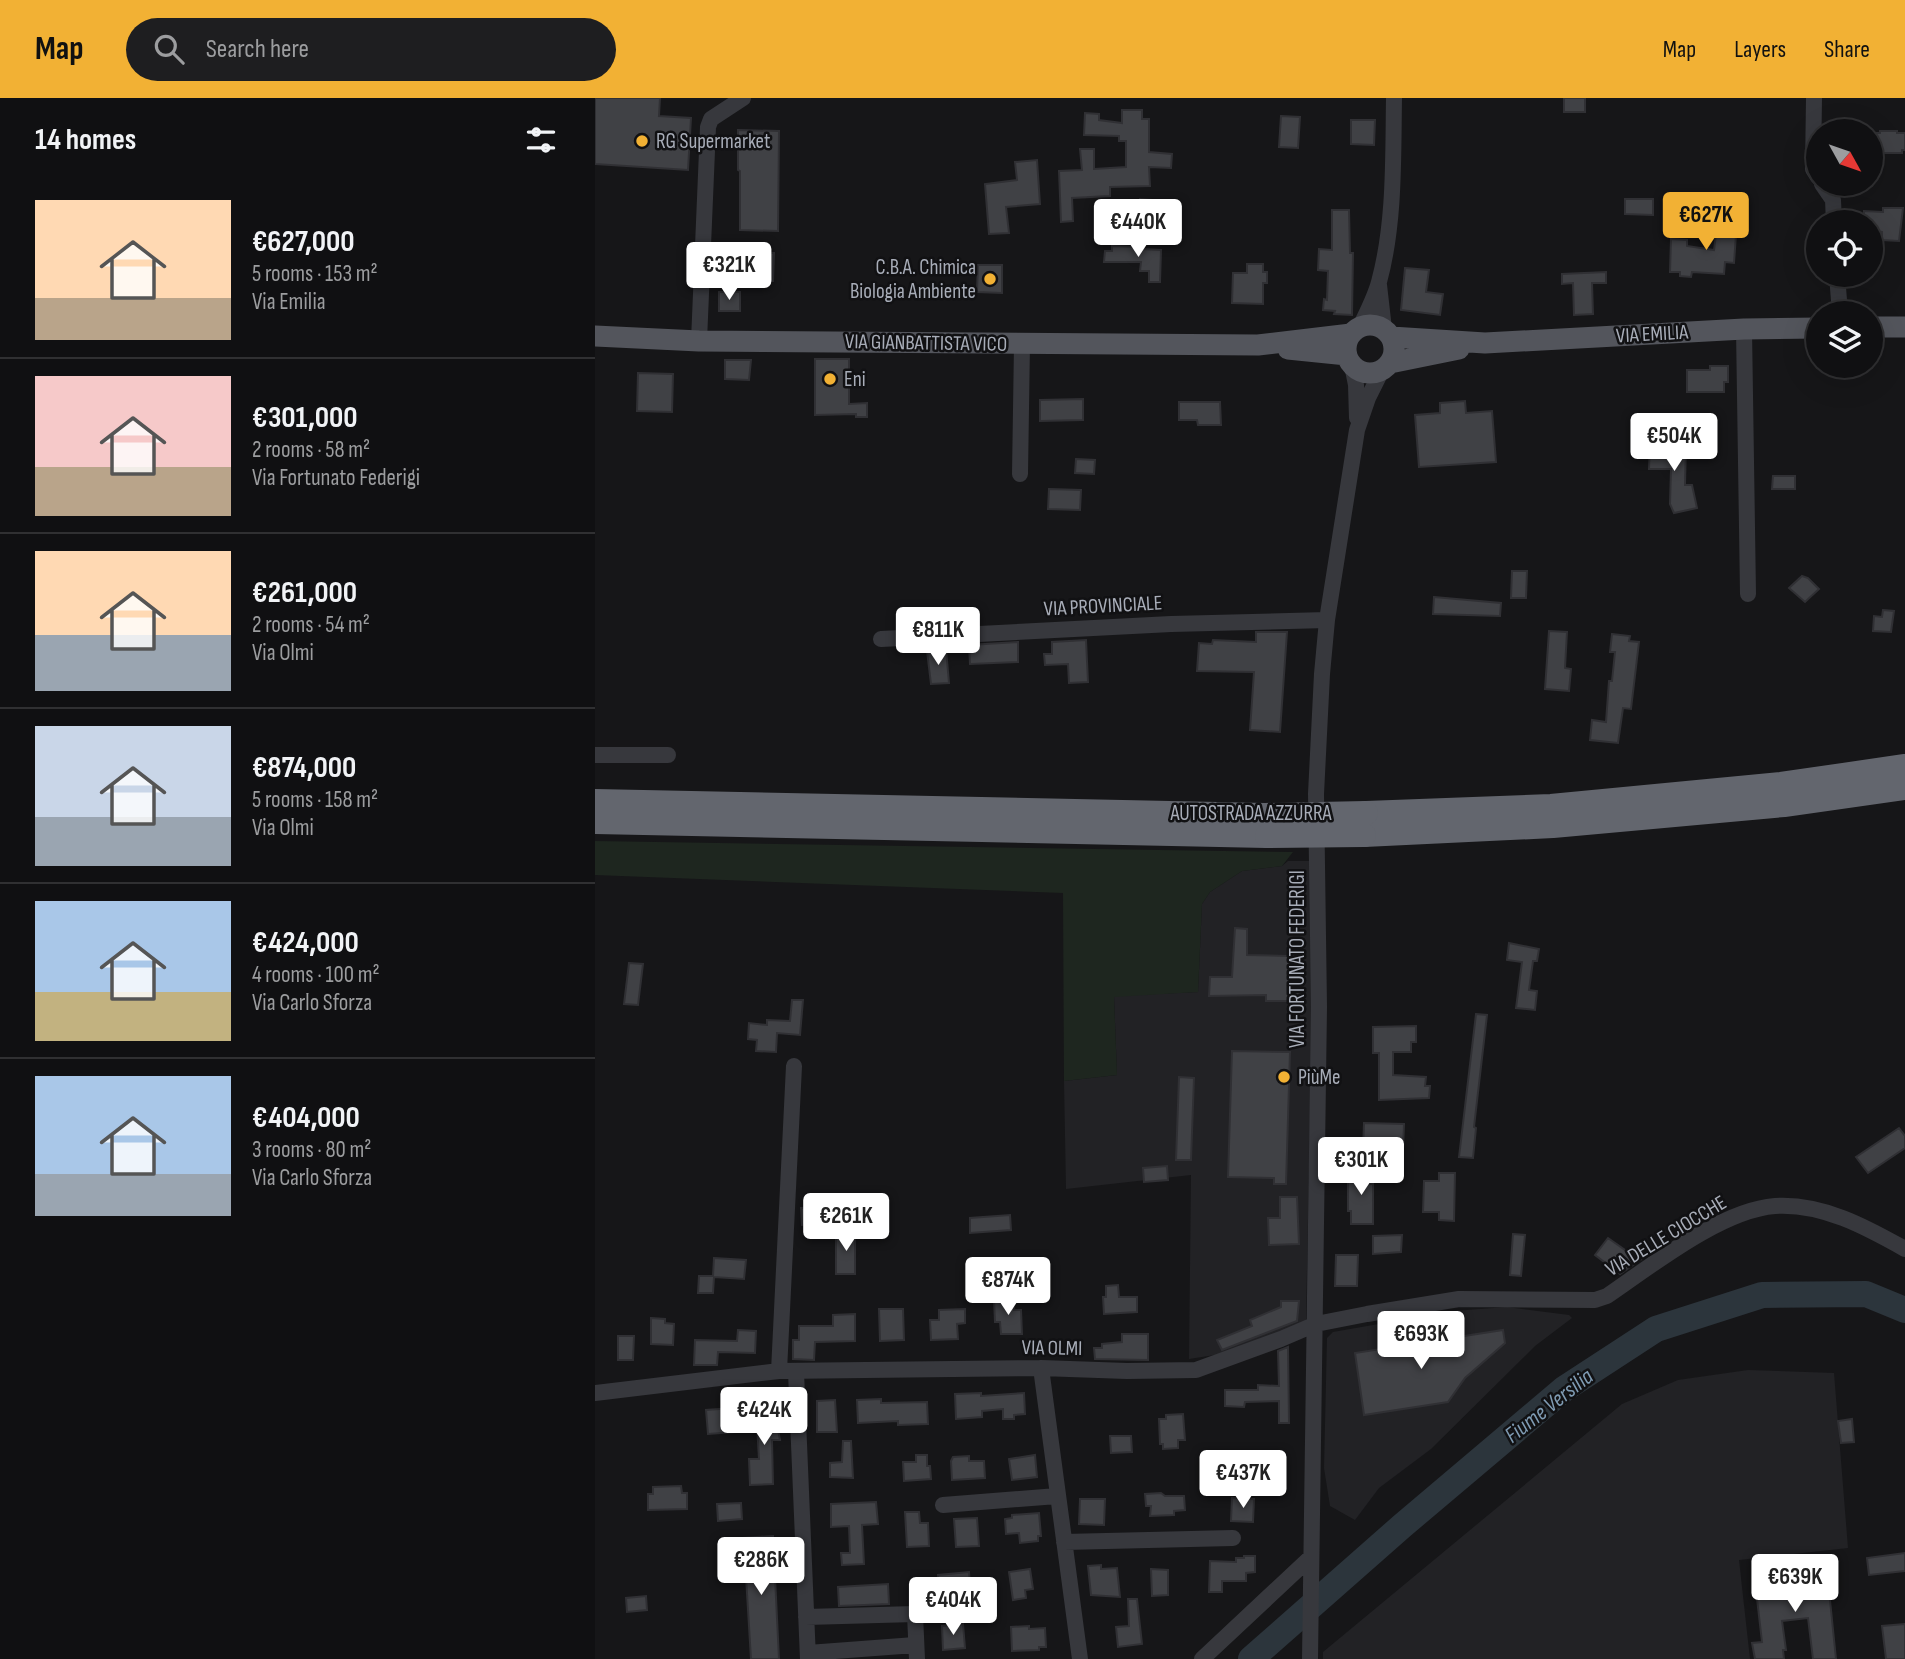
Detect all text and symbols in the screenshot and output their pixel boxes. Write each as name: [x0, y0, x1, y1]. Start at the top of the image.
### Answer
search box: [126, 18, 616, 81]
text: Map: [35, 29, 84, 69]
icon: search: [150, 30, 188, 68]
text: Search here: [206, 34, 309, 65]
text: Map: [1663, 35, 1696, 64]
text: Layers: [1734, 35, 1786, 64]
text: Share: [1824, 35, 1870, 64]
north arrow: [1806, 119, 1883, 196]
map controls: [1806, 119, 1883, 378]
icon: filters: [522, 121, 560, 159]
text: 14 homes: [35, 122, 136, 158]
place label: RG Supermarket: [656, 129, 770, 154]
marker: RG Supermarket: [634, 133, 650, 149]
pin: €627K: [1657, 192, 1755, 252]
pin: €440K: [1089, 200, 1187, 259]
text: €627K: [1679, 201, 1733, 229]
text: €440K: [1110, 208, 1166, 236]
button: locate: [1806, 210, 1883, 287]
text: €627,000: [252, 224, 355, 260]
icon: home: [91, 228, 175, 312]
pin: €321K: [680, 242, 778, 302]
text: €321K: [702, 251, 756, 279]
place label: C.B.A. Chimica Biologia Ambiente: [850, 255, 976, 304]
text: 5 rooms · 153 m²: [252, 260, 378, 288]
marker: C.B.A. Chimica Biologia Ambiente: [982, 271, 998, 287]
text: Via Emilia: [252, 288, 326, 316]
button: layers: [1806, 301, 1883, 378]
street label: VIA EMILIA: [1615, 320, 1690, 348]
street label: VIA GIANBATTISTA VICO: [845, 329, 1007, 357]
place label: Eni: [844, 367, 866, 392]
marker: Eni: [822, 371, 838, 387]
text: €301,000: [252, 400, 358, 436]
icon: home: [91, 404, 175, 488]
pin: €504K: [1625, 414, 1723, 473]
text: €504K: [1646, 422, 1702, 450]
text: 2 rooms · 58 m²: [252, 436, 370, 464]
text: Via Fortunato Federigi: [252, 464, 420, 492]
text: €261,000: [252, 575, 357, 611]
icon: home: [91, 579, 175, 663]
street label: VIA PROVINCIALE: [1043, 590, 1163, 622]
pin: €811K: [889, 608, 987, 667]
text: 2 rooms · 54 m²: [252, 611, 370, 639]
text: €811K: [912, 616, 964, 644]
text: Via Olmi: [252, 639, 314, 667]
text: €874,000: [252, 750, 356, 786]
icon: home: [91, 754, 175, 838]
text: 5 rooms · 158 m²: [252, 786, 378, 814]
street label: AUTOSTRADA AZZURRA: [1169, 801, 1333, 826]
text: Via Olmi: [252, 814, 314, 842]
street label: VIA FORTUNATO FEDERIGI: [1285, 870, 1310, 1048]
text: €424,000: [252, 925, 359, 961]
icon: home: [91, 929, 175, 1013]
text: 4 rooms · 100 m²: [252, 961, 380, 989]
text: Via Carlo Sforza: [252, 989, 372, 1017]
place label: PiùMe: [1298, 1065, 1340, 1090]
marker: PiùMe: [1276, 1069, 1292, 1085]
text: €404,000: [252, 1100, 360, 1136]
icon: home: [91, 1104, 175, 1188]
text: 3 rooms · 80 m²: [252, 1136, 371, 1164]
pin: €301K: [1312, 1138, 1410, 1197]
text: €301K: [1334, 1146, 1388, 1174]
text: Via Carlo Sforza: [252, 1164, 372, 1192]
street label: VIA DELLE CIOCCHE: [1601, 1190, 1731, 1282]
pin: €261K: [797, 1194, 895, 1253]
text: €261K: [819, 1202, 873, 1230]
pin: €874K: [959, 1258, 1057, 1317]
text: €874K: [981, 1266, 1035, 1294]
pin: €693K: [1372, 1312, 1470, 1371]
text: €693K: [1393, 1320, 1449, 1348]
street label: VIA OLMI: [1021, 1335, 1083, 1361]
water label: Fiume Versilia: [1499, 1362, 1599, 1449]
pin: €424K: [715, 1388, 813, 1447]
text: €424K: [736, 1396, 792, 1424]
pin: €437K: [1194, 1450, 1292, 1510]
text: €437K: [1215, 1459, 1271, 1487]
pin: €286K: [712, 1538, 810, 1597]
text: €286K: [733, 1546, 789, 1574]
pin: €639K: [1746, 1554, 1844, 1614]
text: €639K: [1767, 1563, 1823, 1591]
pin: €404K: [904, 1578, 1002, 1637]
text: €404K: [925, 1586, 981, 1614]

